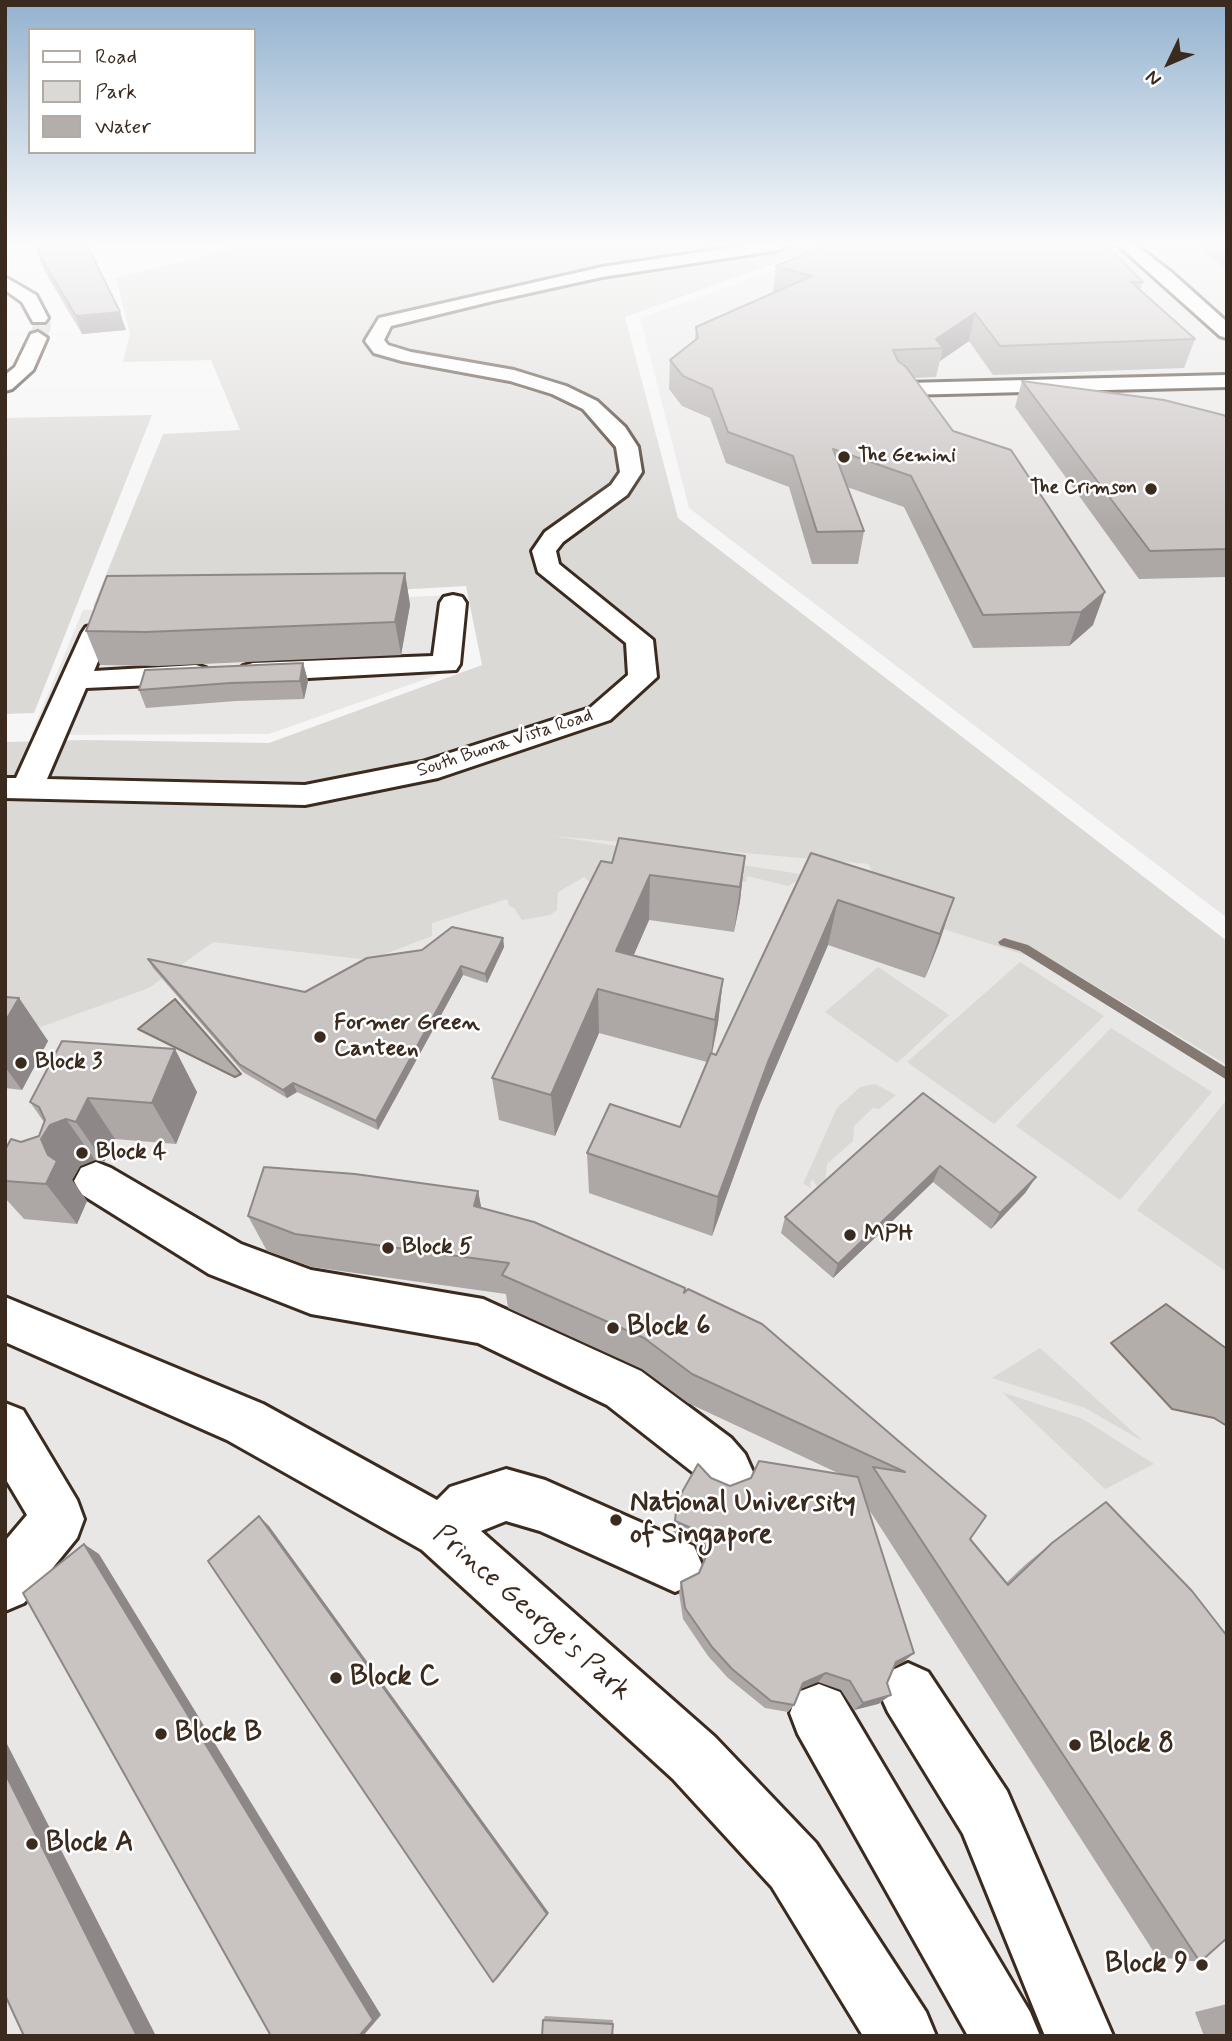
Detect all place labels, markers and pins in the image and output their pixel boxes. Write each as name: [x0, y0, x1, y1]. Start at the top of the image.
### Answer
place label: The Gemini: [858, 446, 956, 468]
marker: The Gemini: [836, 449, 852, 465]
place label: The Crimson: [1030, 478, 1137, 500]
marker: The Crimson: [1143, 481, 1159, 497]
place label: Former Green Canteen: [334, 1010, 480, 1064]
marker: Former Green Canteen: [312, 1029, 328, 1045]
place label: Block 3: [35, 1049, 102, 1077]
marker: Block 3: [13, 1055, 29, 1071]
place label: Block 4: [96, 1139, 166, 1167]
marker: Block 4: [74, 1145, 90, 1161]
place label: MPH: [864, 1221, 913, 1249]
marker: MPH: [842, 1227, 858, 1243]
place label: Block 5: [402, 1234, 473, 1262]
marker: Block 5: [380, 1240, 396, 1256]
place label: Block 6: [627, 1311, 711, 1345]
marker: Block 6: [605, 1320, 621, 1336]
place label: National University of Singapore: [630, 1487, 856, 1553]
marker: National University of Singapore: [608, 1512, 624, 1528]
place label: Block C: [350, 1661, 439, 1695]
marker: Block C: [328, 1670, 344, 1686]
place label: Block B: [175, 1717, 262, 1751]
marker: Block B: [153, 1726, 169, 1742]
place label: Block 8: [1089, 1728, 1174, 1762]
marker: Block 8: [1067, 1737, 1083, 1753]
place label: Block A: [46, 1827, 134, 1861]
marker: Block A: [24, 1836, 40, 1852]
place label: Block 9: [1105, 1948, 1188, 1982]
marker: Block 9: [1194, 1957, 1210, 1973]

